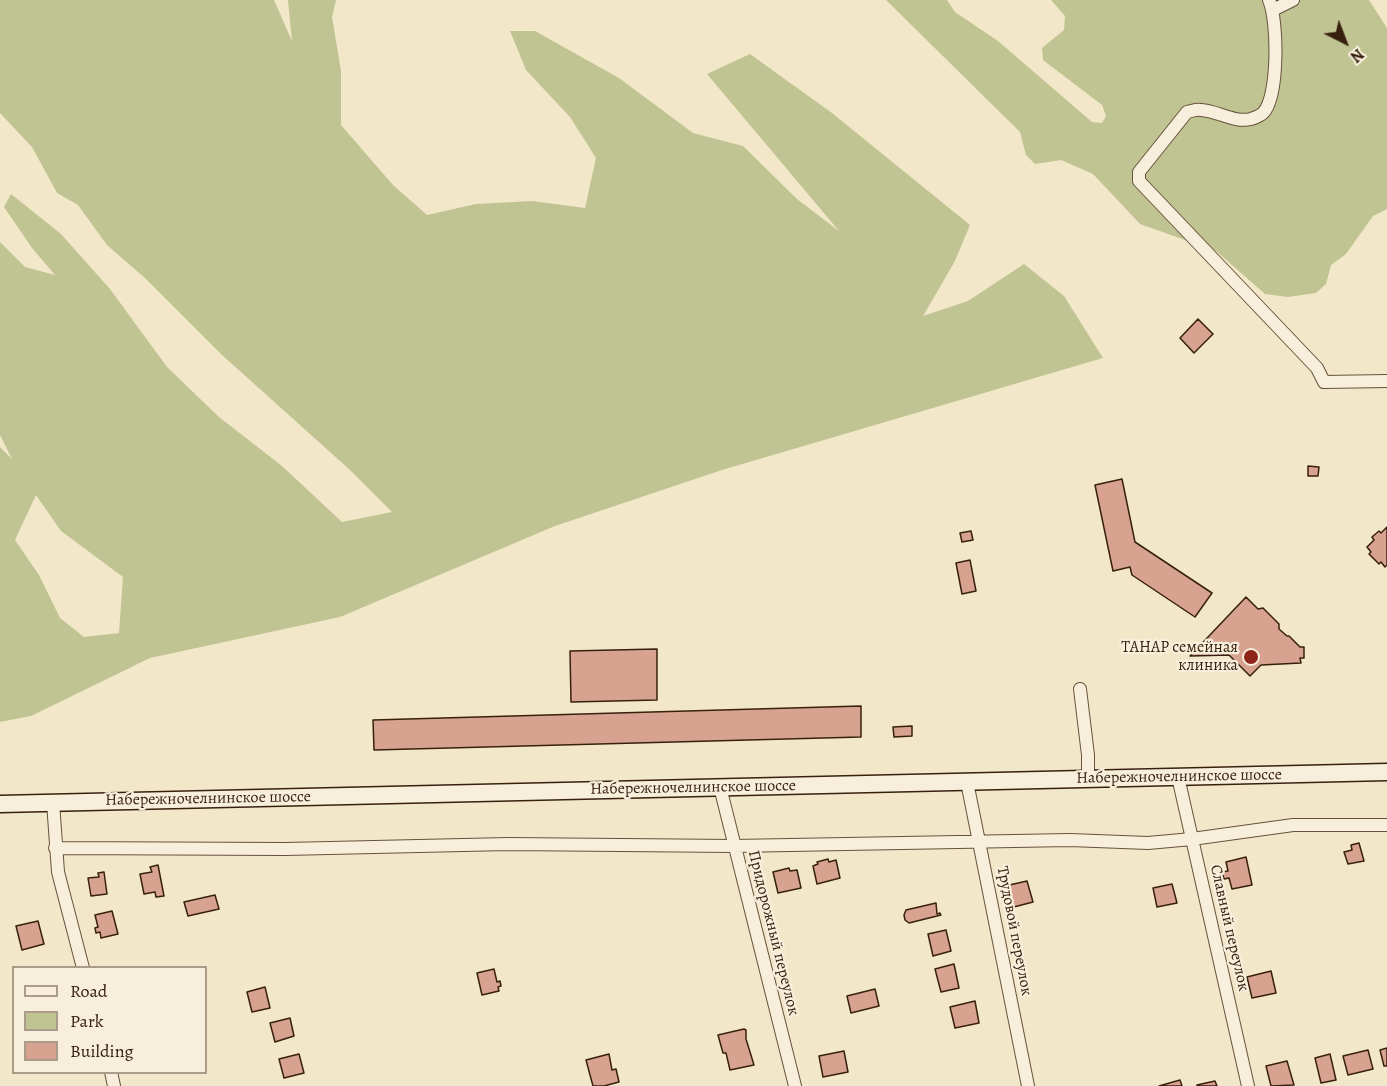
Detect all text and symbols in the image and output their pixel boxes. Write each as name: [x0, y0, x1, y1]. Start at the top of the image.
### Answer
north arrow: [1315, 12, 1375, 72]
text: N: [1345, 43, 1369, 67]
place label: ТАНАР семейная клиника: [1121, 638, 1238, 676]
marker: ТАНАР семейная клиника: [1242, 648, 1260, 666]
street label: Набережночелнинское шоссе: [1076, 766, 1282, 788]
street label: Набережночелнинское шоссе: [590, 777, 796, 799]
street label: Набережночелнинское шоссе: [105, 788, 311, 810]
street label: Придорожный переулок: [743, 848, 803, 1018]
street label: Славный переулок: [1205, 863, 1253, 993]
street label: Трудовой переулок: [992, 865, 1036, 997]
legend: [12, 966, 207, 1074]
text: Road: [70, 979, 107, 1003]
text: Park: [70, 1009, 104, 1033]
text: Building: [70, 1039, 134, 1063]

